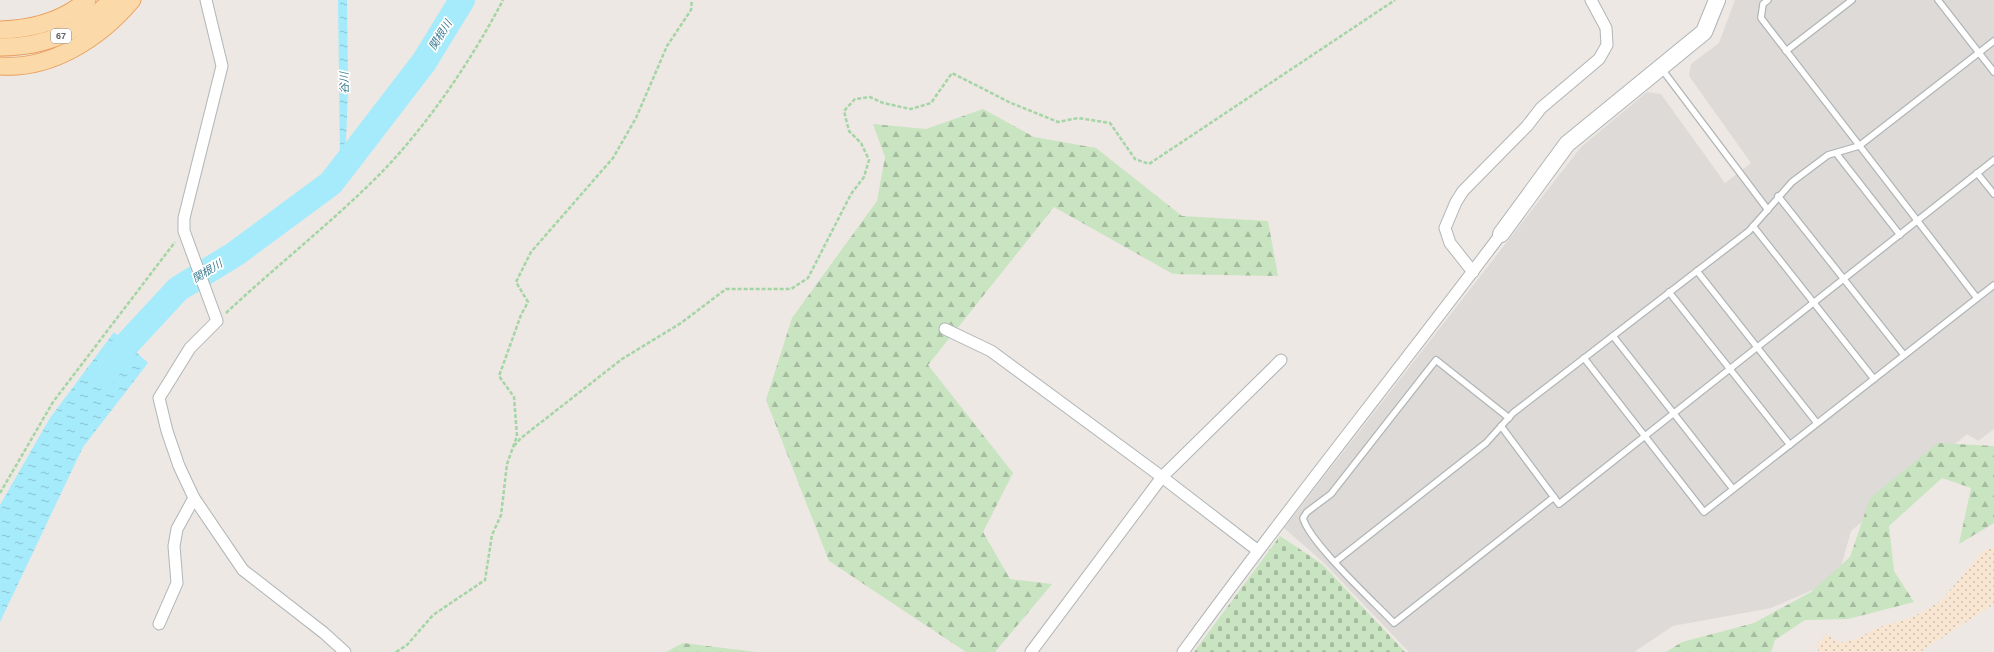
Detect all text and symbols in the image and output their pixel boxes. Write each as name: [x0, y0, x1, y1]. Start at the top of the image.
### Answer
water label: 関根川: [426, 17, 454, 52]
road number: 67: [51, 29, 71, 43]
water label: 谷川: [338, 71, 350, 94]
water label: 関根川: [190, 257, 225, 285]

